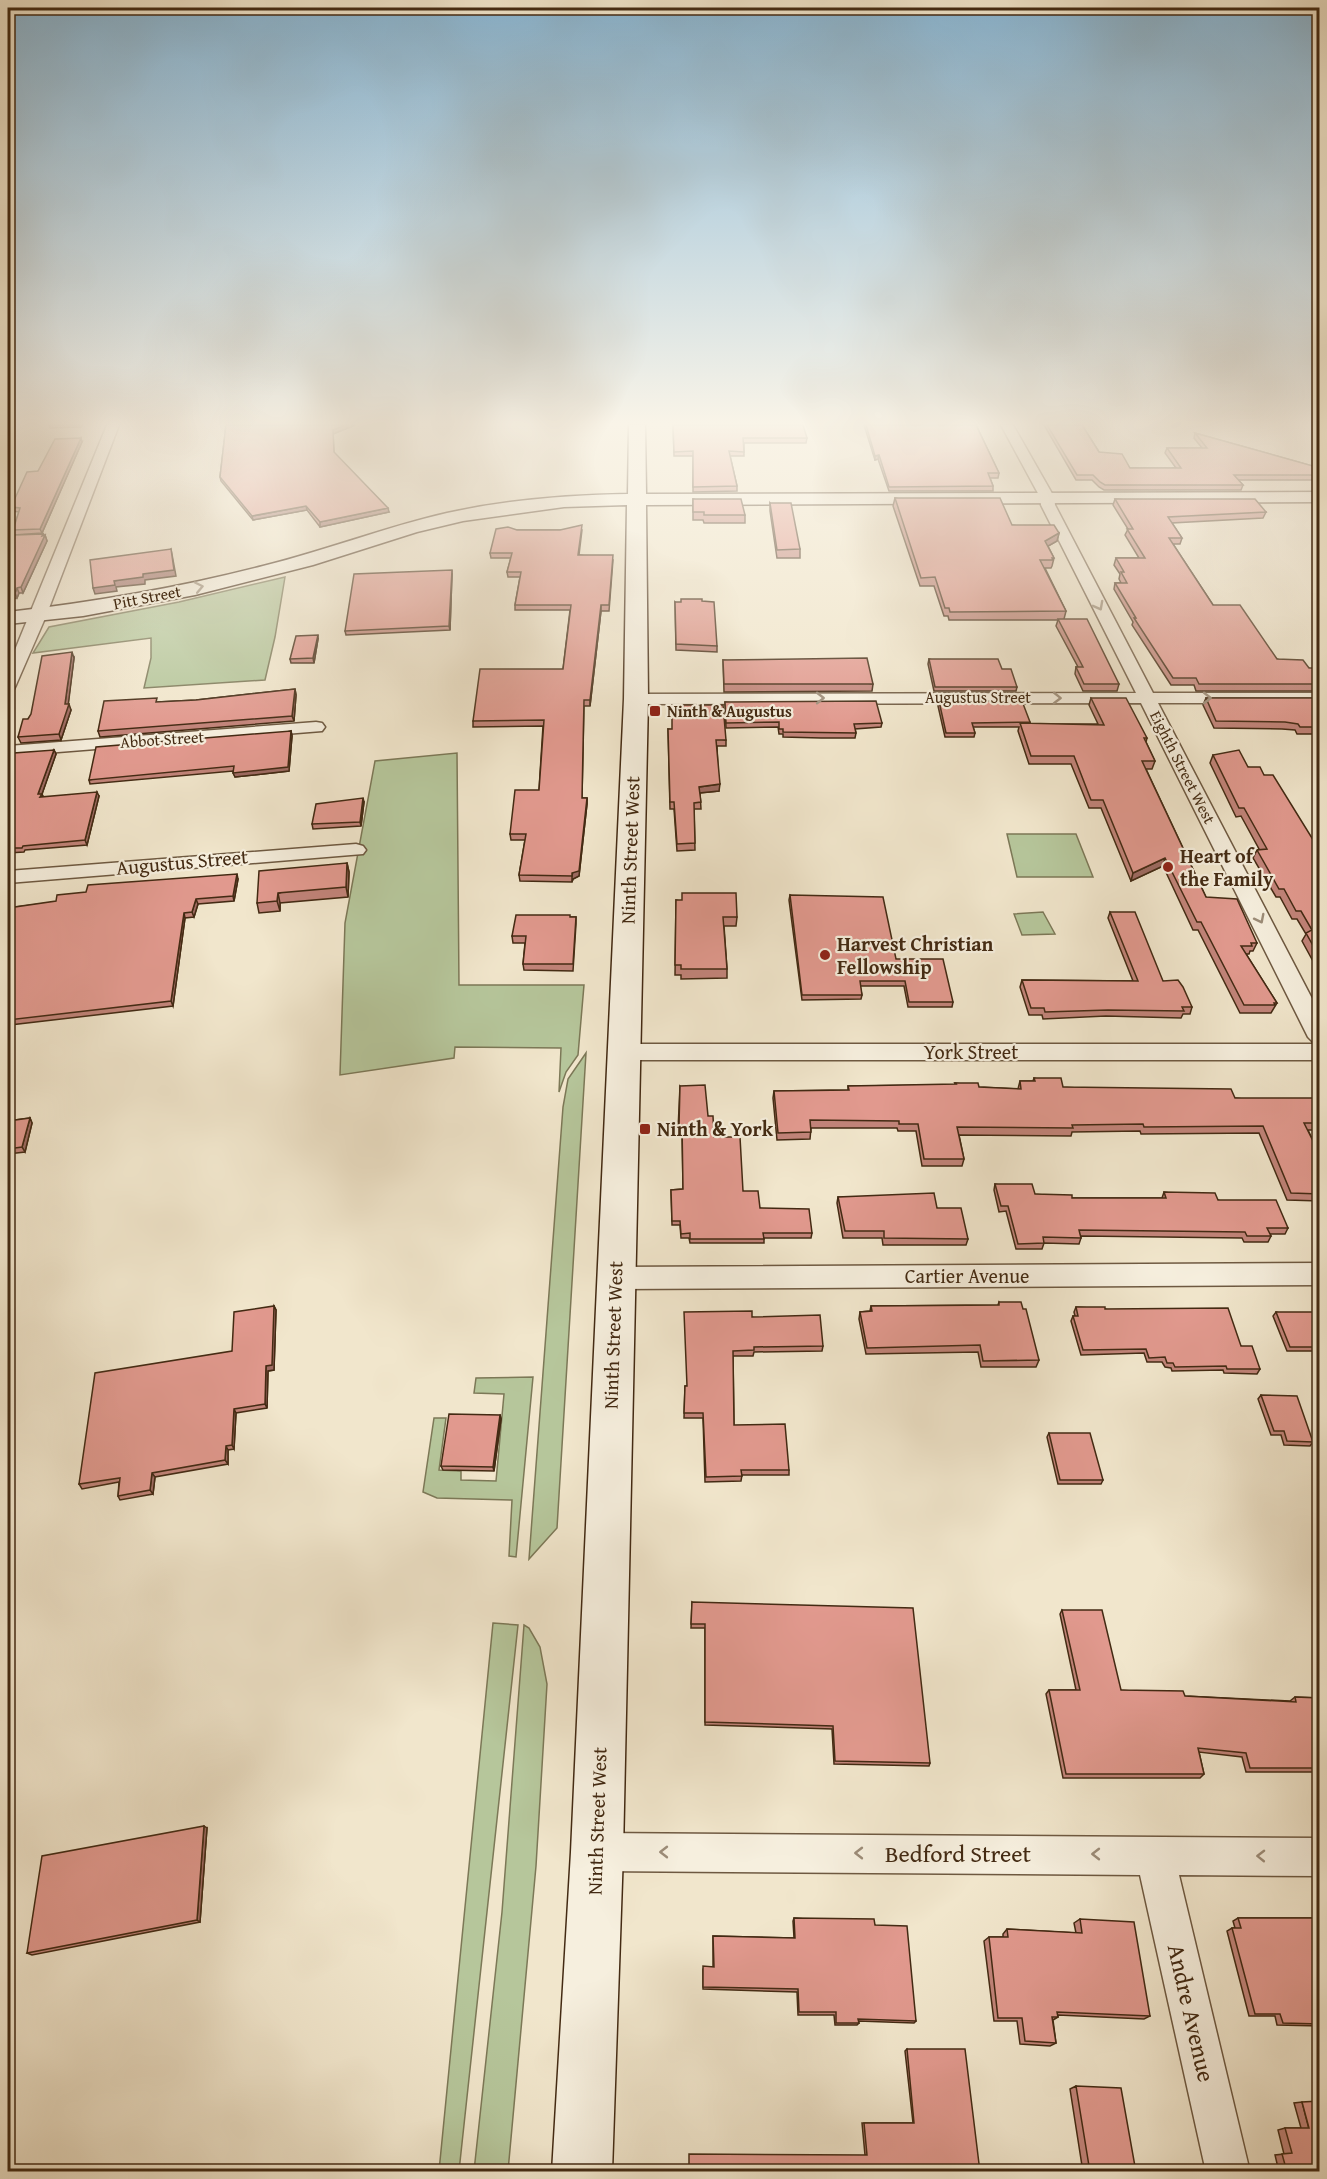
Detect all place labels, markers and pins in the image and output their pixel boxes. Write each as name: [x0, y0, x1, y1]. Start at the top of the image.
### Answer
place label: Ninth & Augustus: [667, 699, 792, 723]
marker: Ninth & Augustus: [648, 704, 662, 718]
place label: Heart of the Family: [1180, 841, 1274, 893]
marker: Heart of the Family: [1161, 860, 1175, 874]
place label: Harvest Christian Fellowship: [837, 929, 994, 981]
marker: Harvest Christian Fellowship: [818, 948, 832, 962]
place label: Ninth & York: [657, 1114, 774, 1143]
marker: Ninth & York: [638, 1122, 652, 1136]

